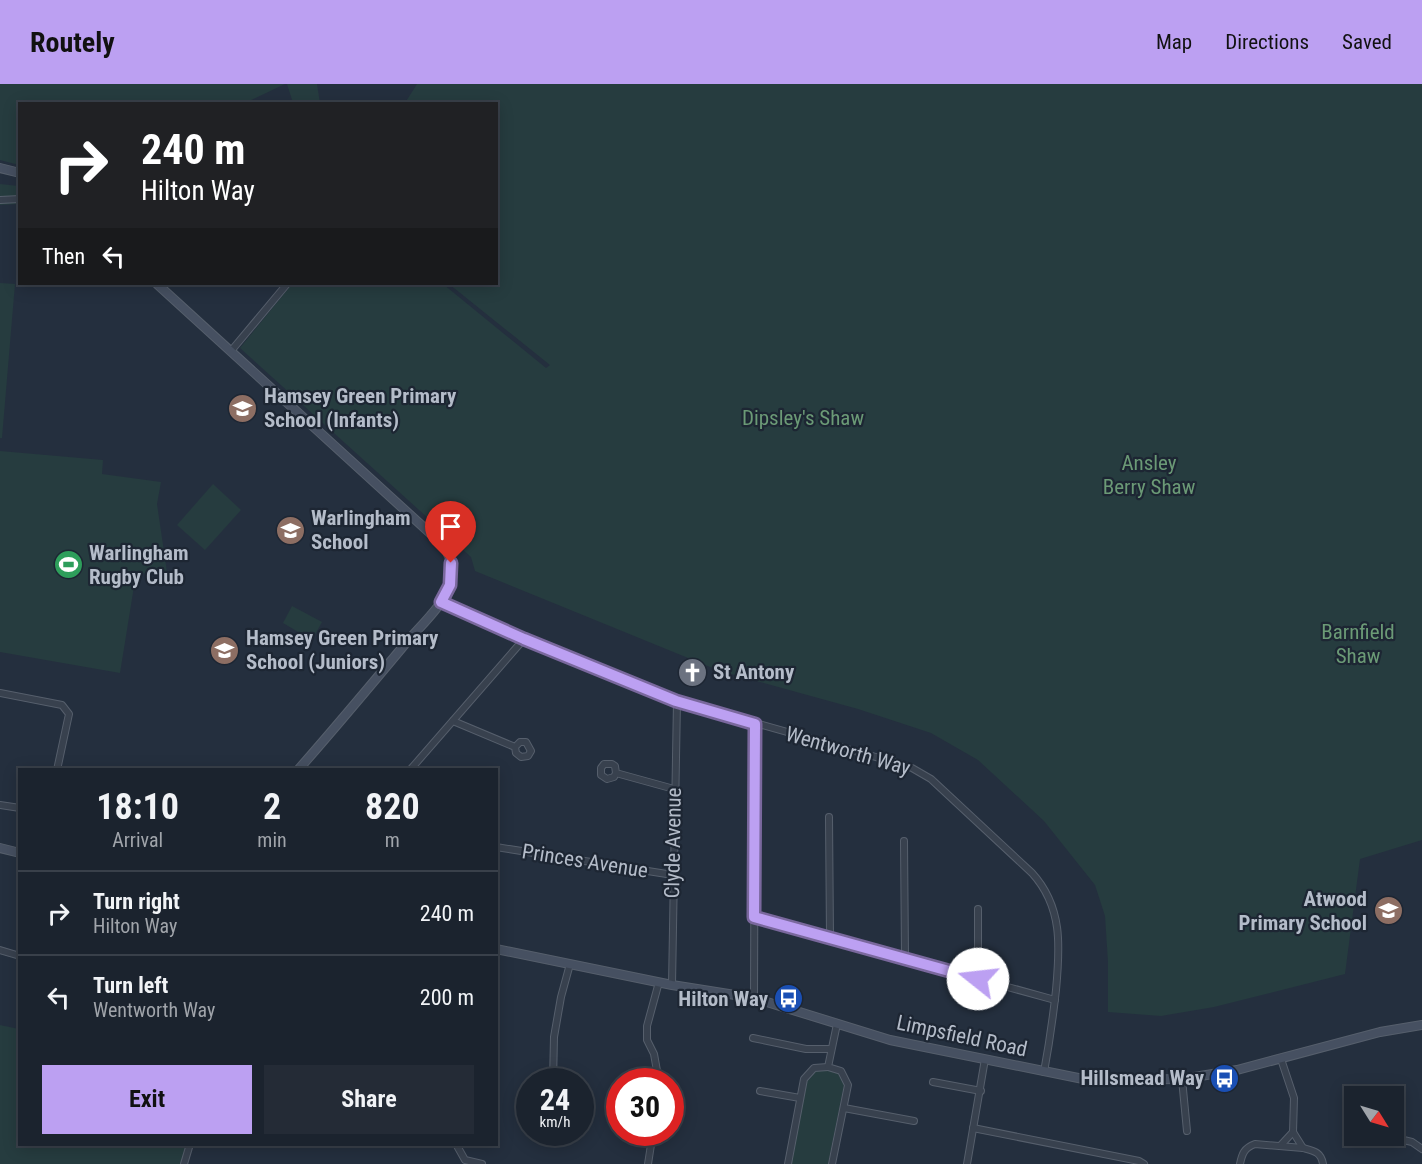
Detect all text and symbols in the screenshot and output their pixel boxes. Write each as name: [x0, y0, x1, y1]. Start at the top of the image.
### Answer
text: Routely: [30, 26, 115, 59]
text: Map: [1156, 30, 1192, 54]
text: Directions: [1225, 30, 1309, 54]
text: Saved: [1342, 30, 1392, 54]
text: 240 m: [141, 125, 246, 174]
icon: right: [42, 126, 120, 204]
text: Hilton Way: [141, 175, 255, 207]
icon: left: [97, 240, 130, 273]
text: Then: [42, 244, 85, 269]
place label: Hamsey Green Primary School (Infants): [264, 384, 457, 432]
school or university icon: Hamsey Green Primary School (Infants): [227, 392, 259, 424]
park label: Dipsley's Shaw: [742, 406, 864, 430]
park label: Ansley Berry Shaw: [1103, 451, 1196, 499]
pin: [425, 501, 476, 563]
place label: Warlingham School: [311, 506, 411, 554]
icon: arrive: [434, 510, 467, 543]
school or university icon: Warlingham School: [274, 514, 306, 546]
place label: Warlingham Rugby Club: [89, 541, 189, 589]
sports icon: Warlingham Rugby Club: [52, 549, 84, 581]
park label: Barnfield Shaw: [1321, 620, 1395, 668]
place label: Hamsey Green Primary School (Juniors): [246, 626, 439, 674]
school or university icon: Hamsey Green Primary School (Juniors): [209, 634, 241, 666]
church icon: St Antony: [676, 656, 708, 688]
place label: St Antony: [713, 660, 795, 684]
street label: Wentworth Way: [783, 722, 913, 780]
text: 18:10: [96, 786, 179, 828]
text: 2: [263, 786, 281, 828]
text: 820: [365, 786, 420, 828]
street label: Clyde Avenue: [660, 787, 686, 899]
text: Arrival: [112, 828, 163, 852]
text: min: [257, 828, 287, 852]
text: m: [385, 828, 400, 852]
street label: Princes Avenue: [520, 839, 650, 883]
place label: Atwood Primary School: [1239, 887, 1367, 935]
text: Turn right: [93, 889, 180, 914]
school or university icon: Atwood Primary School: [1372, 895, 1404, 927]
icon: right: [42, 897, 75, 930]
text: 240 m: [420, 901, 474, 926]
text: Hilton Way: [93, 914, 177, 938]
position arrow: [946, 947, 1010, 1011]
text: Turn left: [93, 973, 168, 998]
icon: left: [42, 981, 75, 1014]
bus stop icon: Hilton Way: [773, 983, 805, 1015]
text: 200 m: [420, 985, 474, 1010]
place label: Hilton Way: [678, 987, 769, 1011]
text: Wentworth Way: [93, 998, 215, 1022]
street label: Limpsfield Road: [894, 1010, 1030, 1062]
bus stop icon: Hillsmead Way: [1209, 1062, 1241, 1094]
button: Exit: [42, 1065, 252, 1134]
button: Share: [264, 1065, 474, 1134]
place label: Hillsmead Way: [1080, 1066, 1205, 1090]
speed limit sign: 30: [606, 1068, 684, 1146]
text: 24: [540, 1082, 570, 1117]
north arrow: [1344, 1086, 1404, 1146]
map controls: [1344, 1086, 1404, 1146]
text: km/h: [540, 1113, 570, 1131]

